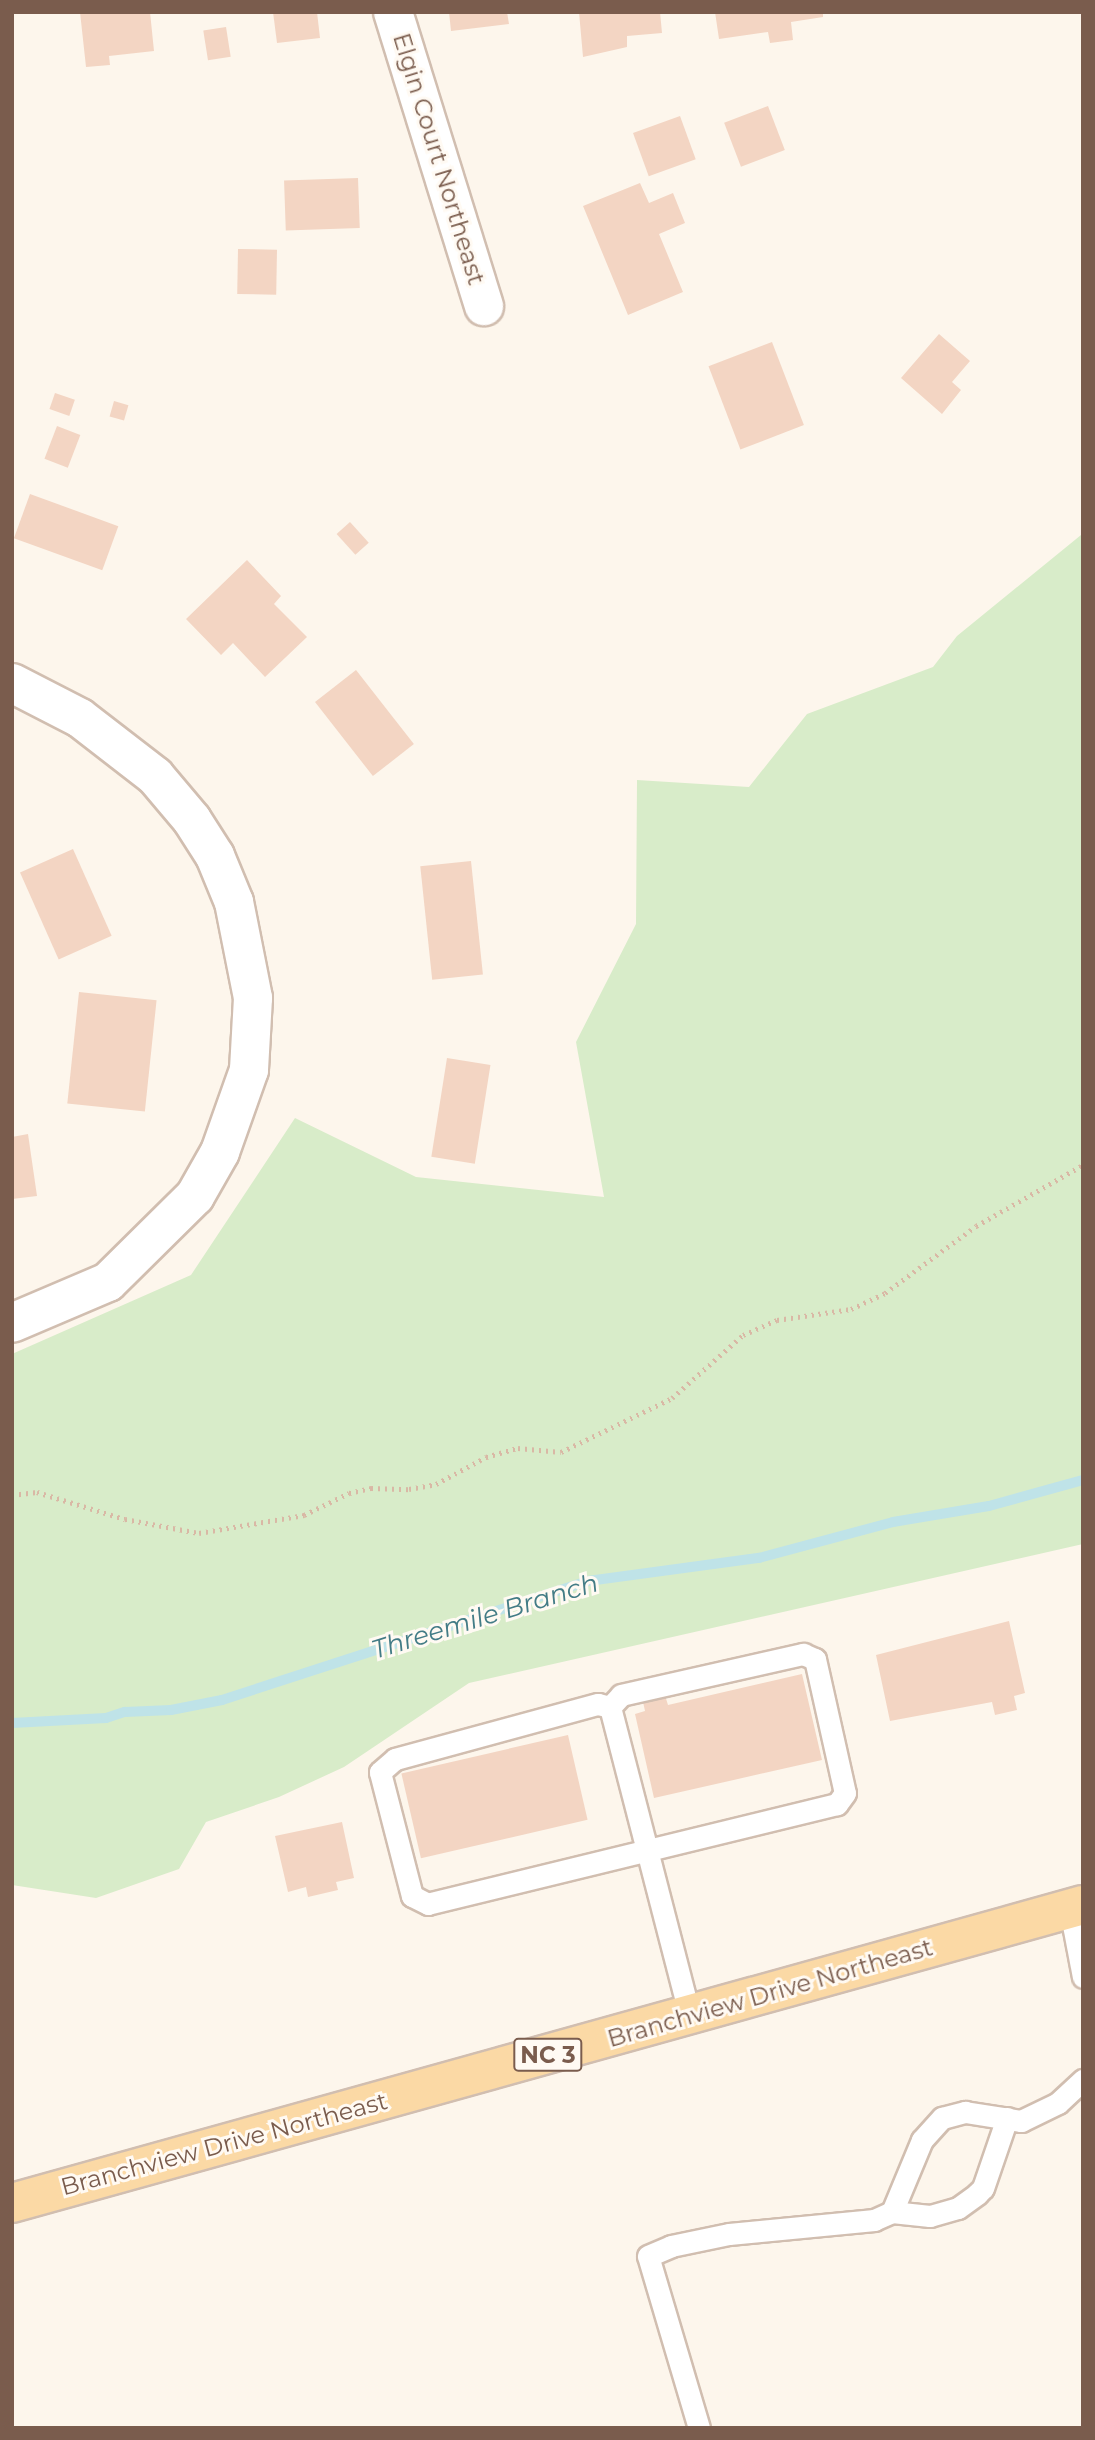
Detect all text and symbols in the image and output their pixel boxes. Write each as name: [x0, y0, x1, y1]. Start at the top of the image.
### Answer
street label: Elgin Court Northeast: [387, 30, 491, 288]
water label: Threemile Branch: [368, 1568, 602, 1666]
street label: Branchview Drive Northeast: [604, 1933, 936, 2053]
road number: NC 3: [513, 2036, 583, 2074]
street label: Branchview Drive Northeast: [58, 2086, 390, 2202]

